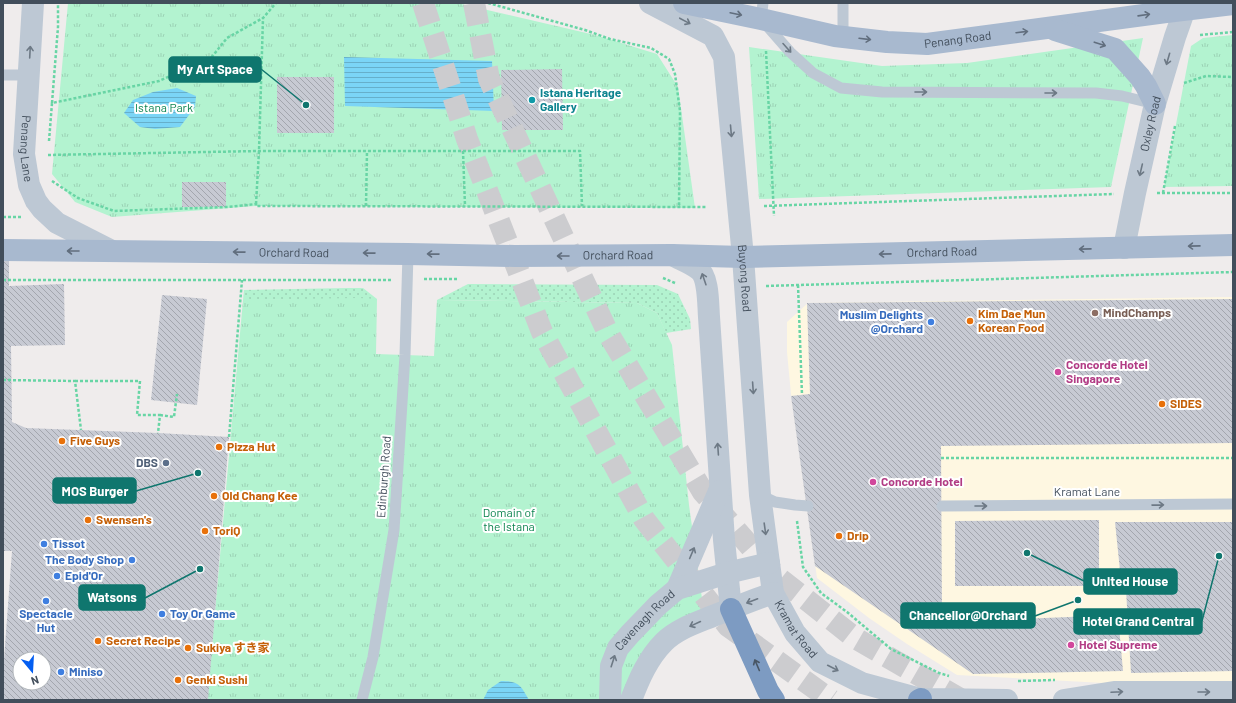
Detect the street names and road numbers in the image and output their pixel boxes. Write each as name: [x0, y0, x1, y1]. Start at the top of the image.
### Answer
street label: Penang Road: [923, 27, 992, 50]
street label: Oxley Road: [1137, 94, 1163, 153]
street label: Penang Lane: [18, 115, 36, 183]
street label: Orchard Road: [906, 243, 977, 259]
street label: Buyong Road: [736, 244, 755, 312]
street label: Orchard Road: [259, 245, 329, 259]
street label: Orchard Road: [583, 247, 653, 262]
street label: Edinburgh Road: [373, 435, 393, 518]
street label: Kramat Lane: [1054, 484, 1120, 498]
street label: Cavenagh Road: [611, 586, 677, 653]
street label: Kramat Road: [772, 597, 821, 660]

